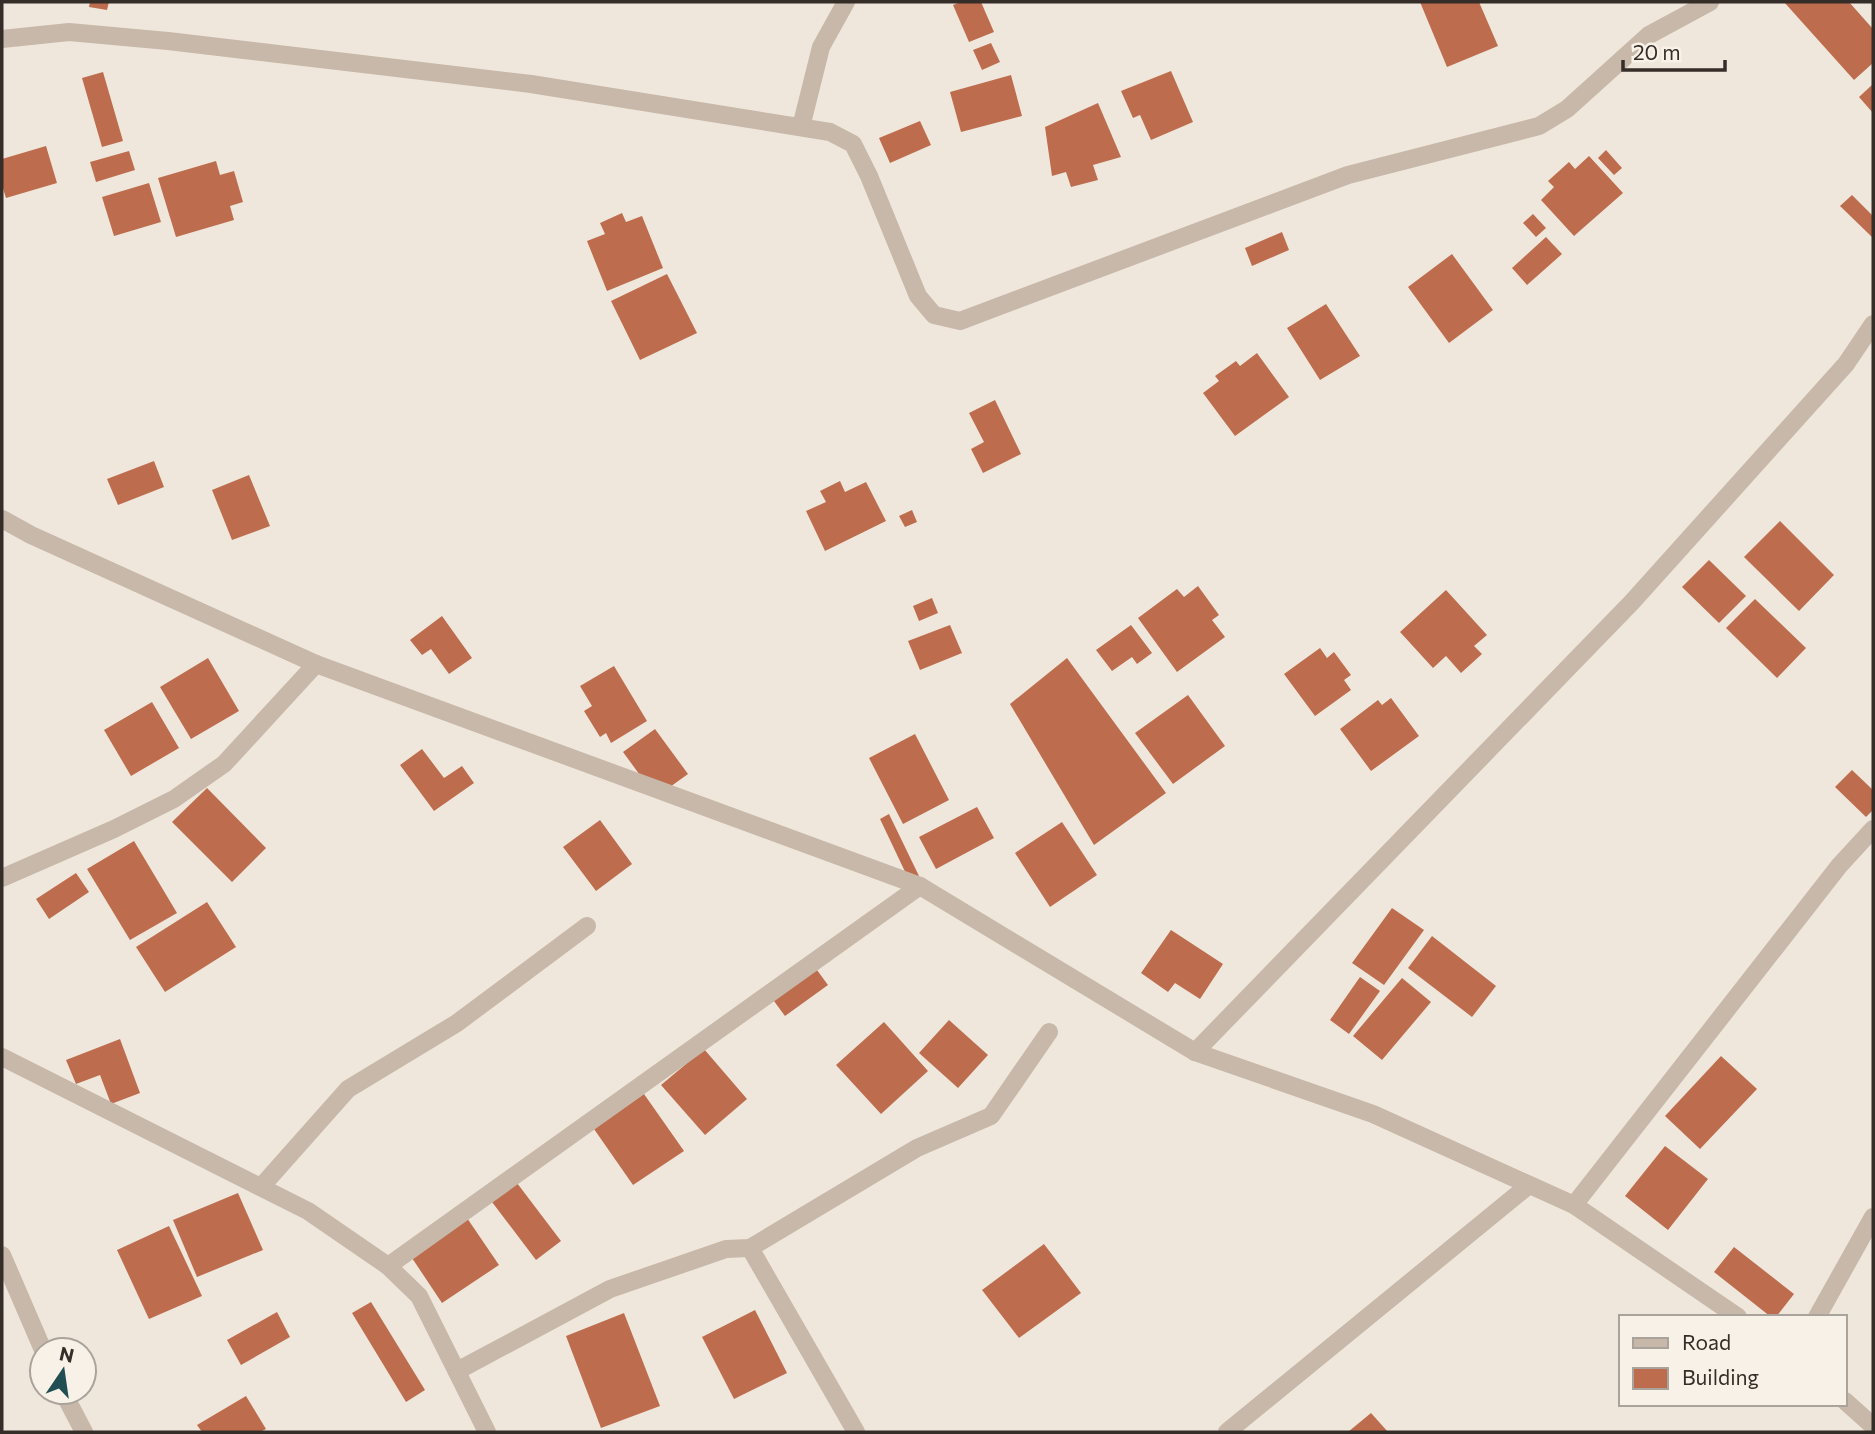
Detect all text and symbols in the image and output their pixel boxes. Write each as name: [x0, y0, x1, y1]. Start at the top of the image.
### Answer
scale bar: [1623, 28, 1724, 72]
text: 20 m: [1633, 39, 1681, 64]
legend: [1619, 1315, 1847, 1406]
text: Road: [1682, 1329, 1731, 1354]
north arrow: [28, 1336, 98, 1406]
text: N: [57, 1341, 76, 1367]
text: Building: [1682, 1364, 1759, 1389]

